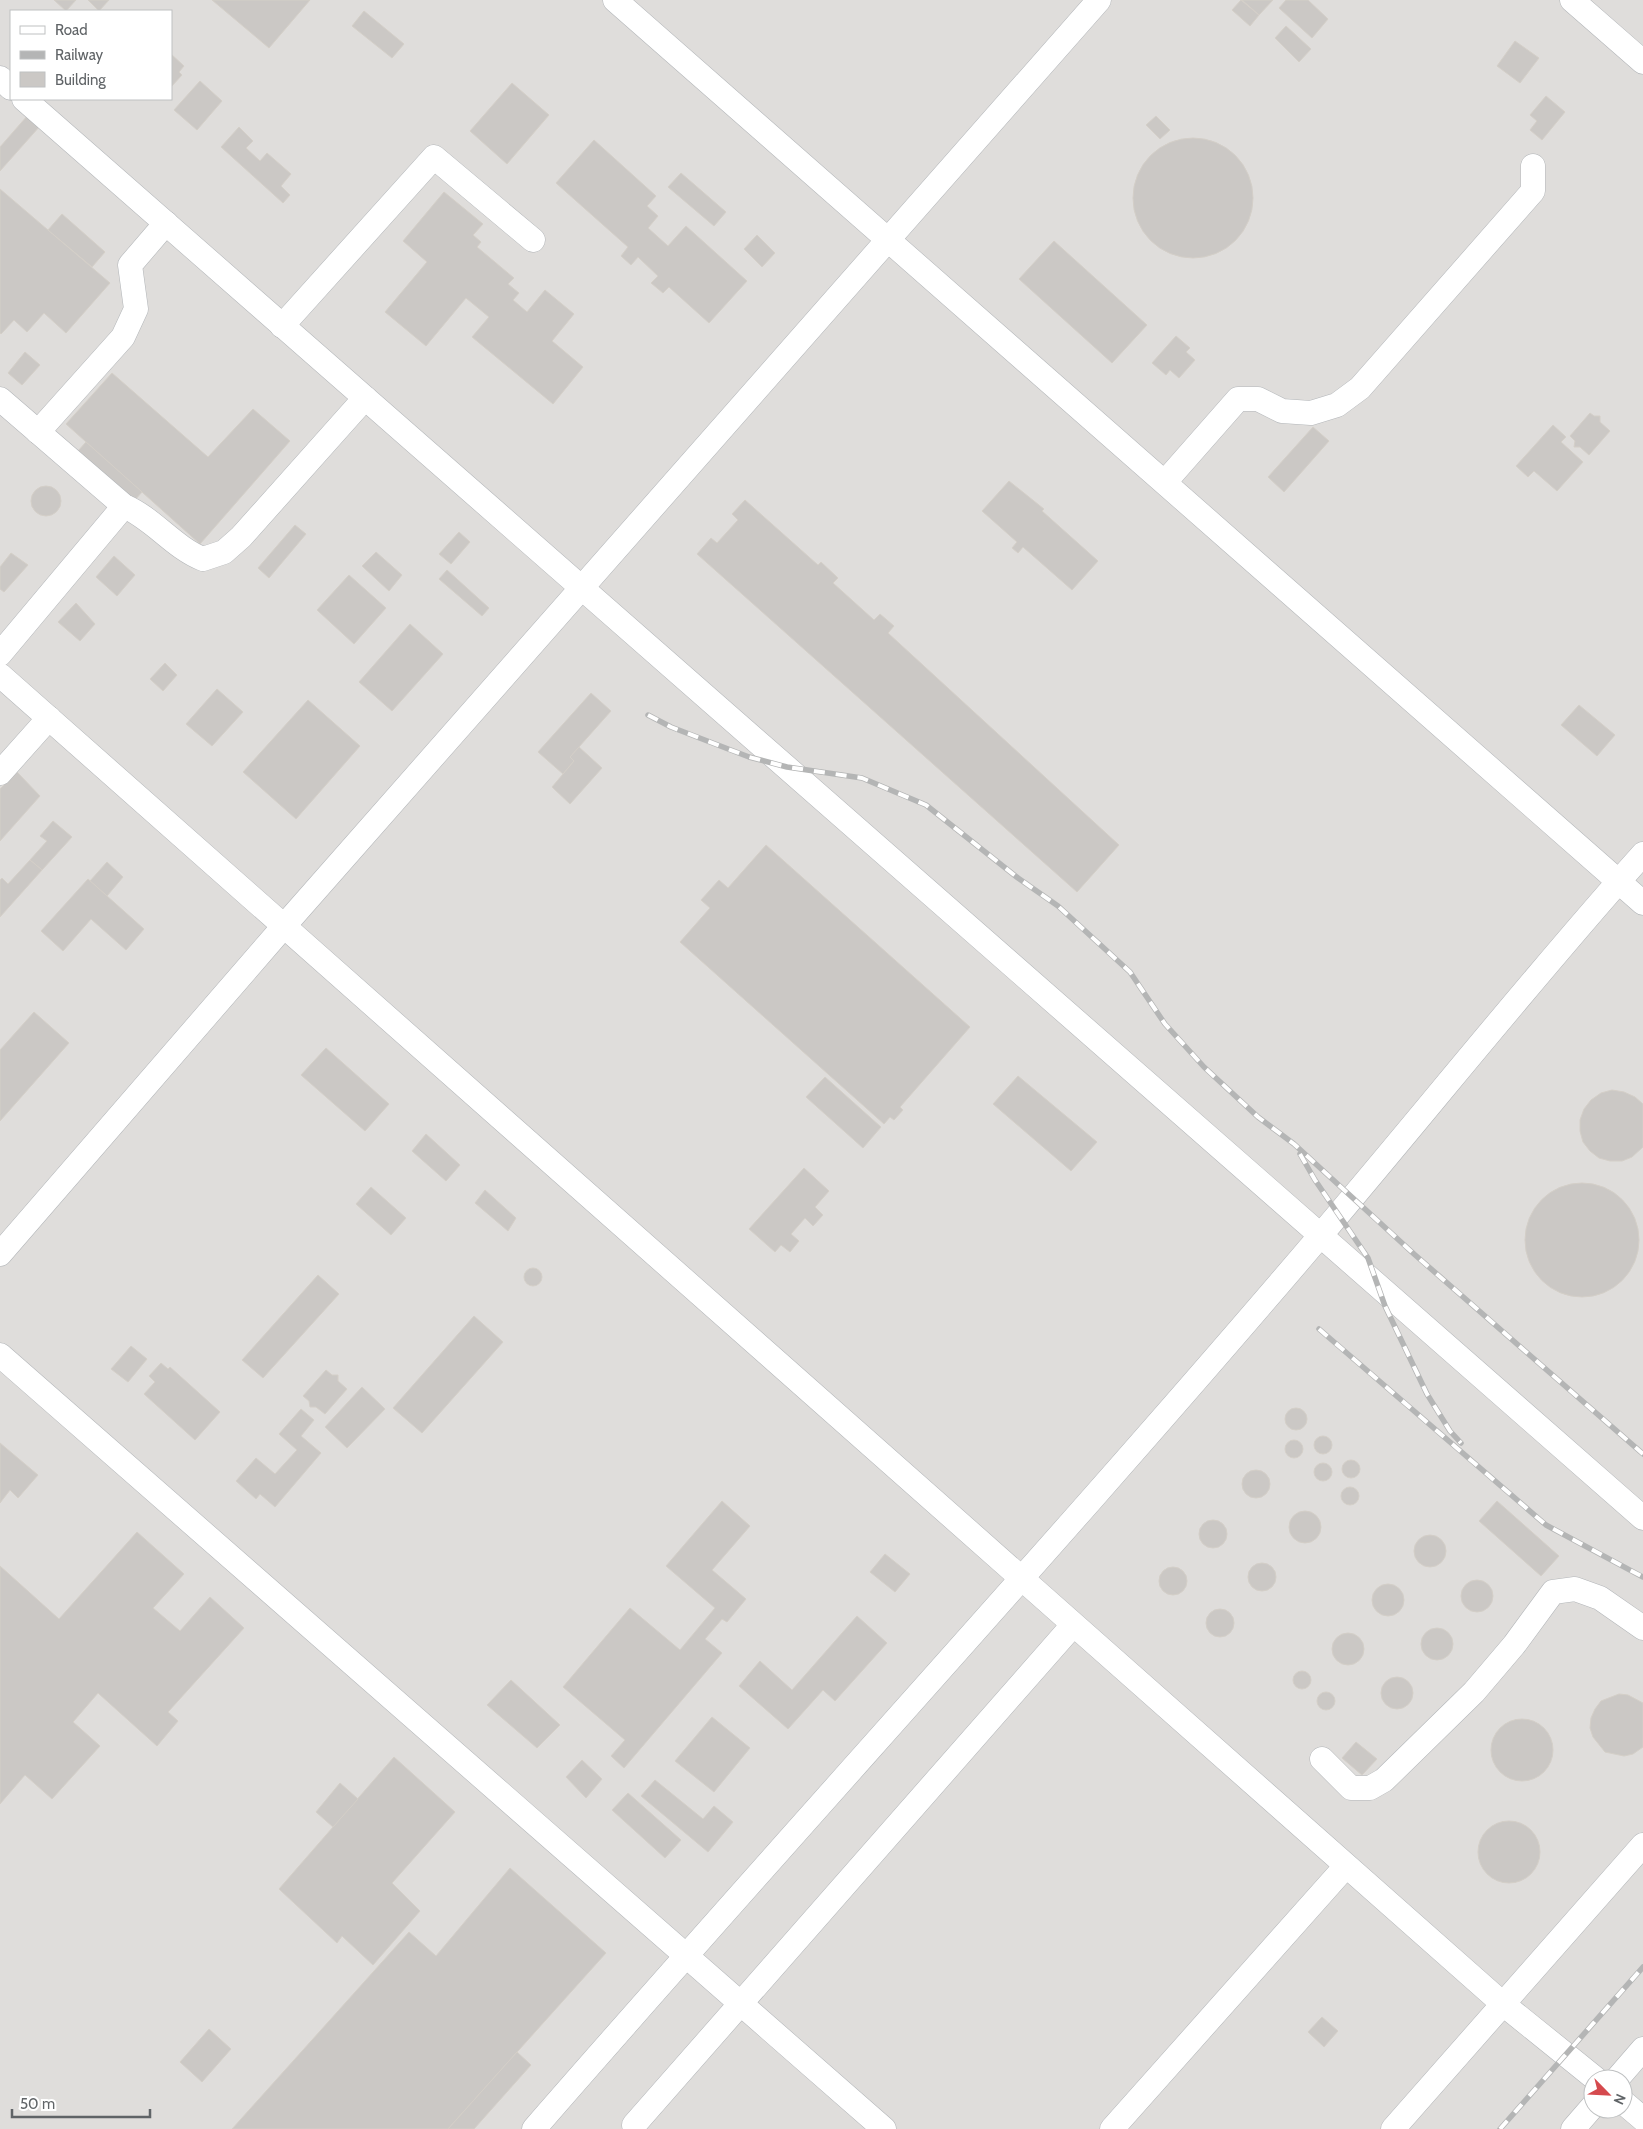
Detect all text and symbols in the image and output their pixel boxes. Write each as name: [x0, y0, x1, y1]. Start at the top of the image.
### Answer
legend: [10, 10, 172, 100]
text: Road: [55, 21, 88, 39]
text: Railway: [55, 46, 104, 64]
text: Building: [55, 71, 106, 89]
north arrow: [1583, 2069, 1633, 2119]
scale bar: [12, 2086, 150, 2118]
text: N: [1610, 2091, 1630, 2107]
text: 50 m: [20, 2095, 55, 2113]

